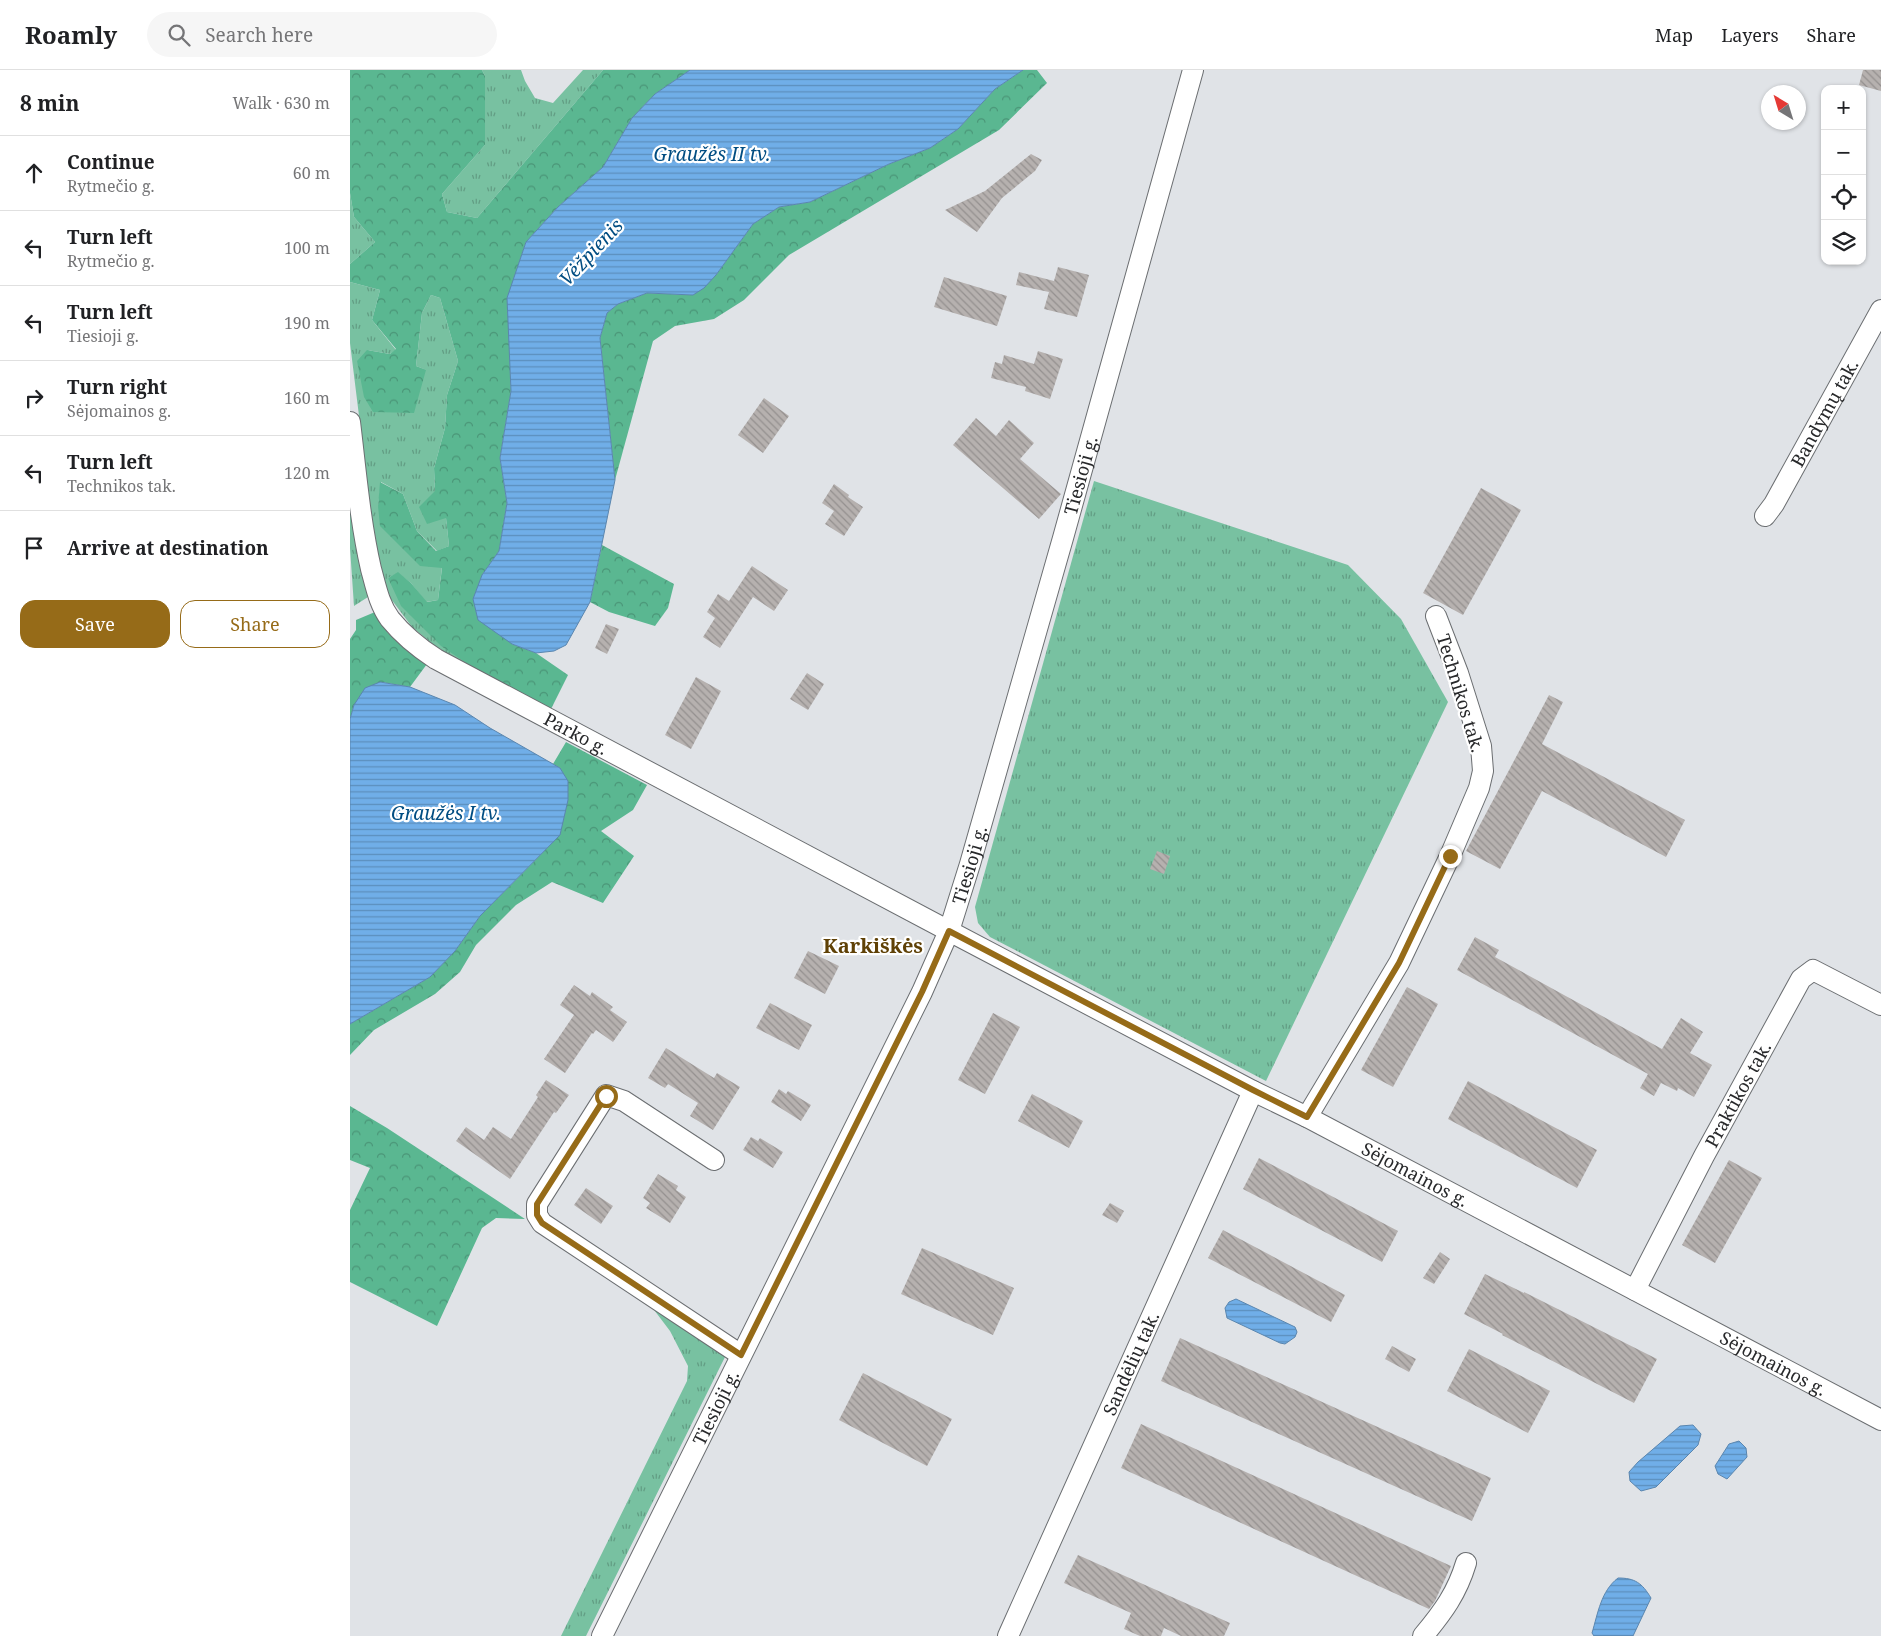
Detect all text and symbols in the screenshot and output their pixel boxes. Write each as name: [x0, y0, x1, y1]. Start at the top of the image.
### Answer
search box: [147, 12, 497, 57]
text: Roamly: [25, 18, 117, 51]
icon: search: [165, 21, 193, 49]
text: Search here: [205, 22, 313, 48]
text: Map: [1655, 23, 1693, 47]
text: Layers: [1721, 23, 1779, 47]
text: Share: [1807, 23, 1856, 47]
north arrow: [1761, 85, 1806, 130]
map controls: [1821, 85, 1866, 265]
button: +: [1821, 85, 1866, 130]
text: 8 min: [20, 89, 79, 117]
text: Walk · 630 m: [233, 92, 330, 114]
button: −: [1821, 130, 1866, 175]
water label: Graužės II tv.: [654, 141, 770, 167]
text: Continue: [67, 149, 155, 175]
icon: ahead: [20, 159, 48, 187]
text: 60 m: [293, 162, 330, 184]
text: Rytmečio g.: [67, 175, 155, 197]
button: locate: [1821, 175, 1866, 220]
water label: Vėžpienis: [553, 213, 629, 291]
button: layers: [1821, 220, 1866, 265]
text: Turn left: [67, 224, 153, 250]
icon: left: [20, 234, 48, 262]
text: 100 m: [284, 237, 330, 259]
text: Rytmečio g.: [67, 250, 155, 272]
text: Turn left: [67, 299, 153, 325]
icon: left: [20, 309, 48, 337]
text: 190 m: [284, 312, 330, 334]
text: Tiesioji g.: [67, 325, 139, 347]
street label: Bandymų tak.: [1785, 355, 1864, 471]
text: Turn right: [67, 374, 167, 400]
icon: right: [20, 384, 48, 412]
text: 160 m: [284, 387, 330, 409]
text: Sėjomainos g.: [67, 400, 171, 422]
street label: Tiesioji g.: [1058, 433, 1103, 518]
text: Turn left: [67, 449, 153, 475]
icon: left: [20, 459, 48, 487]
text: 120 m: [284, 462, 330, 484]
text: Technikos tak.: [67, 475, 176, 497]
icon: arrive: [20, 534, 48, 562]
text: Arrive at destination: [67, 535, 269, 561]
button: Save: [20, 600, 170, 648]
button: Share: [180, 600, 330, 648]
street label: Technikos tak.: [1432, 631, 1490, 755]
street label: Parko g.: [540, 706, 612, 760]
water label: Graužės I tv.: [391, 800, 501, 826]
street label: Tiesioji g.: [946, 823, 992, 907]
route end: [1439, 845, 1462, 868]
district label: Karkiškės: [823, 932, 923, 959]
street label: Praktikos tak.: [1699, 1037, 1776, 1151]
route start: [595, 1085, 618, 1108]
street label: Sėjomainos g.: [1358, 1136, 1473, 1212]
street label: Sandėlių tak.: [1097, 1308, 1164, 1419]
street label: Sėjomainos g.: [1716, 1325, 1831, 1401]
street label: Tiesioji g.: [687, 1366, 744, 1449]

